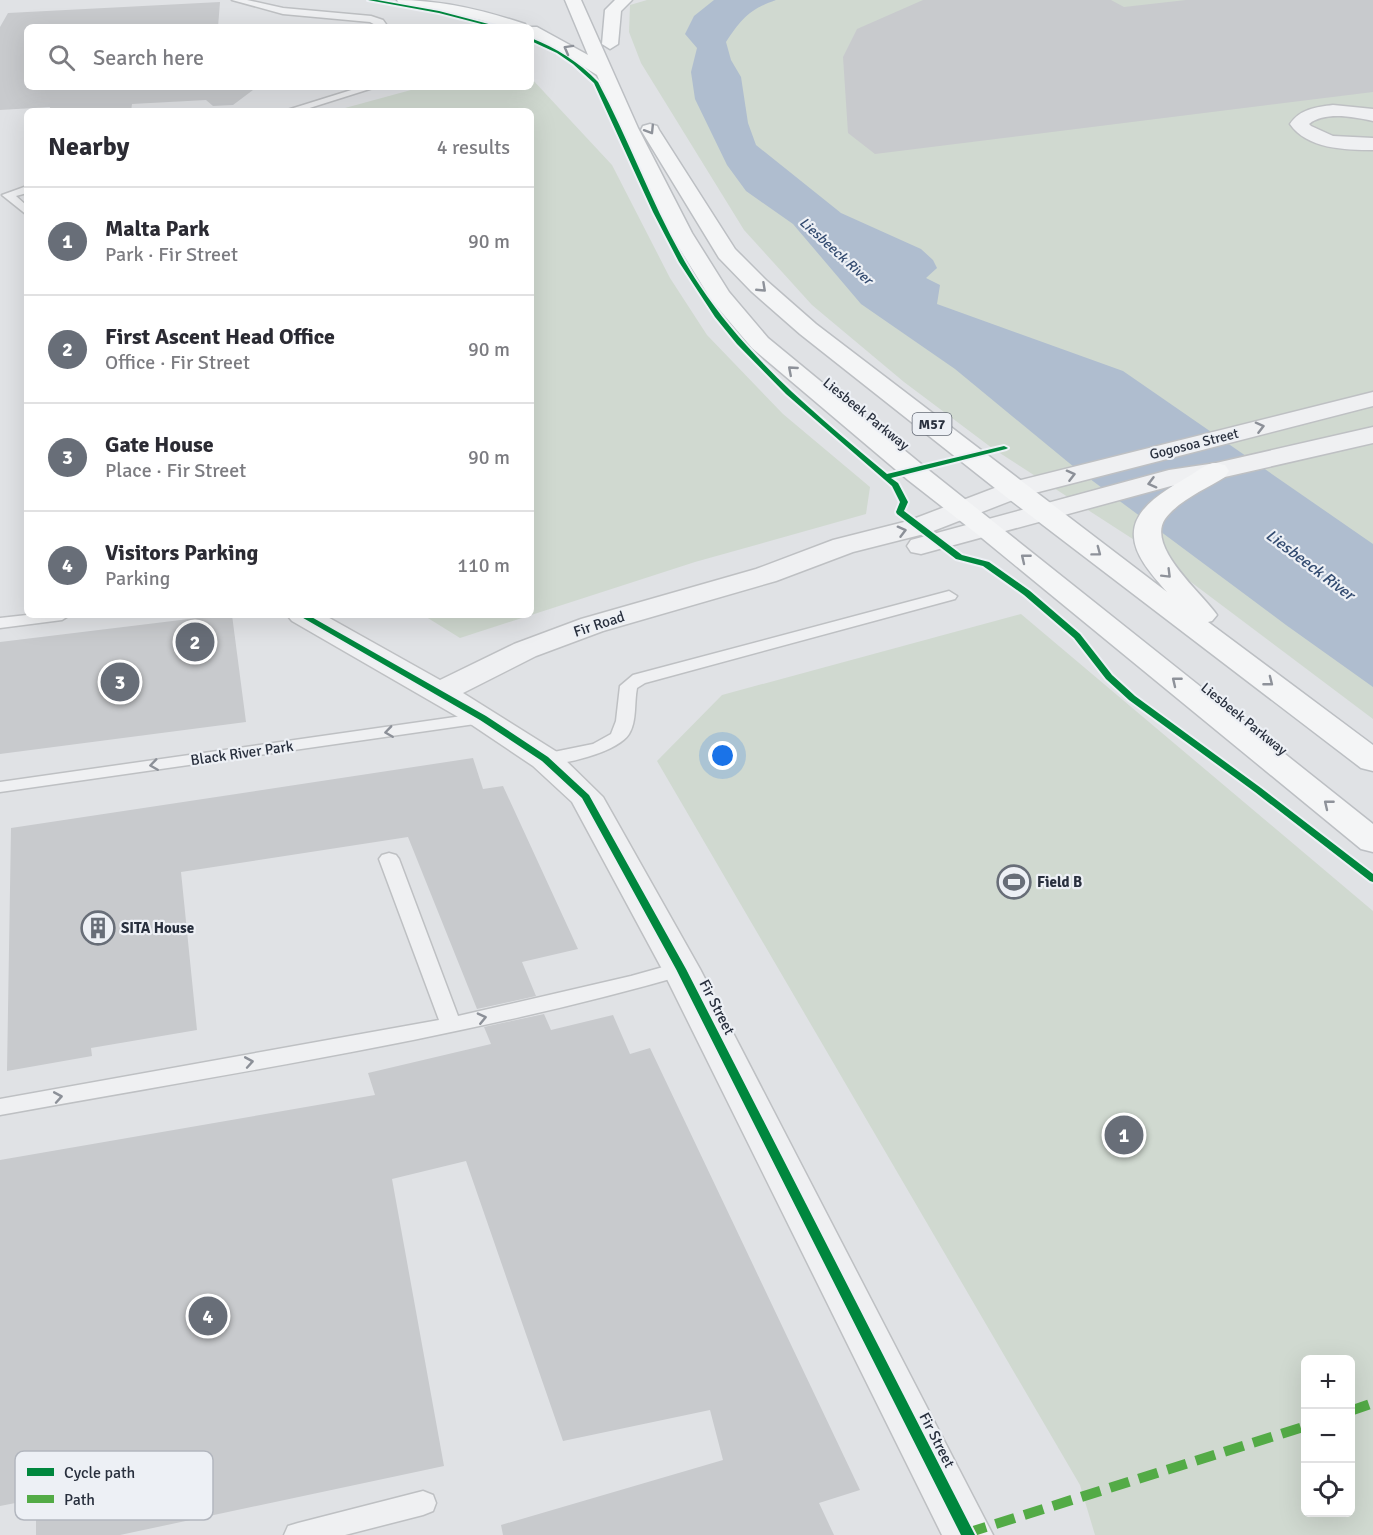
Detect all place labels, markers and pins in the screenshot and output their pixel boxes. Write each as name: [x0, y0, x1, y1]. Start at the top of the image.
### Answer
pin: 2: [176, 620, 214, 664]
pin: 3: [100, 660, 140, 704]
sports icon: Field B: [996, 864, 1032, 900]
place label: Field B: [1037, 873, 1082, 891]
building icon: SITA House: [80, 910, 116, 946]
place label: SITA House: [121, 919, 194, 937]
pin: 1: [1104, 1112, 1144, 1158]
pin: 4: [188, 1294, 228, 1338]

